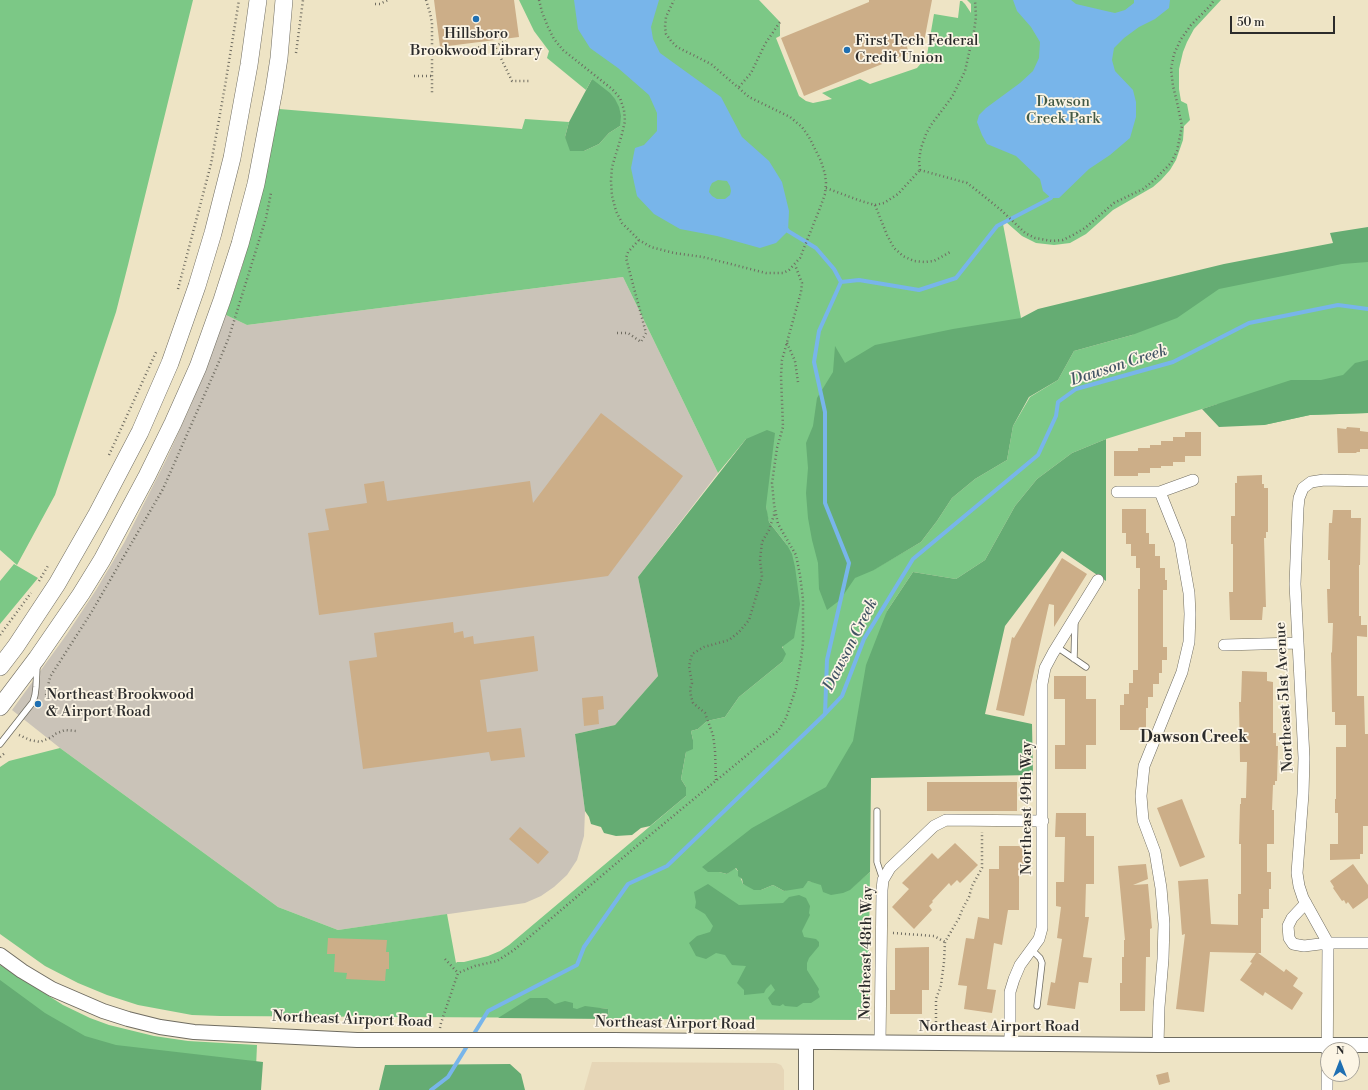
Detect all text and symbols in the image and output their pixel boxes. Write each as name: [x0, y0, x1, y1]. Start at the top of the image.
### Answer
scale bar: [1232, 8, 1337, 34]
marker: Hillsboro Brookwood Library: [471, 14, 481, 24]
text: 50 m: [1237, 15, 1265, 30]
place label: Hillsboro Brookwood Library: [410, 25, 542, 60]
place label: First Tech Federal Credit Union: [855, 32, 978, 67]
marker: First Tech Federal Credit Union: [842, 45, 852, 55]
park label: Dawson Creek Park: [1026, 93, 1100, 128]
water label: Dawson Creek: [1068, 341, 1170, 391]
water label: Dawson Creek: [820, 596, 882, 694]
street label: Northeast 51st Avenue: [1272, 622, 1298, 772]
place label: Northeast Brookwood & Airport Road: [46, 686, 194, 721]
marker: Northeast Brookwood & Airport Road: [33, 699, 43, 709]
district label: Dawson Creek: [1140, 728, 1248, 748]
street label: Northeast 49th Way: [1018, 741, 1036, 875]
street label: Northeast 48th Way: [857, 886, 877, 1020]
street label: Northeast Airport Road: [272, 1008, 432, 1032]
street label: Northeast Airport Road: [595, 1014, 755, 1034]
street label: Northeast Airport Road: [919, 1018, 1079, 1036]
north arrow: [1320, 1042, 1360, 1082]
text: N: [1336, 1044, 1344, 1058]

